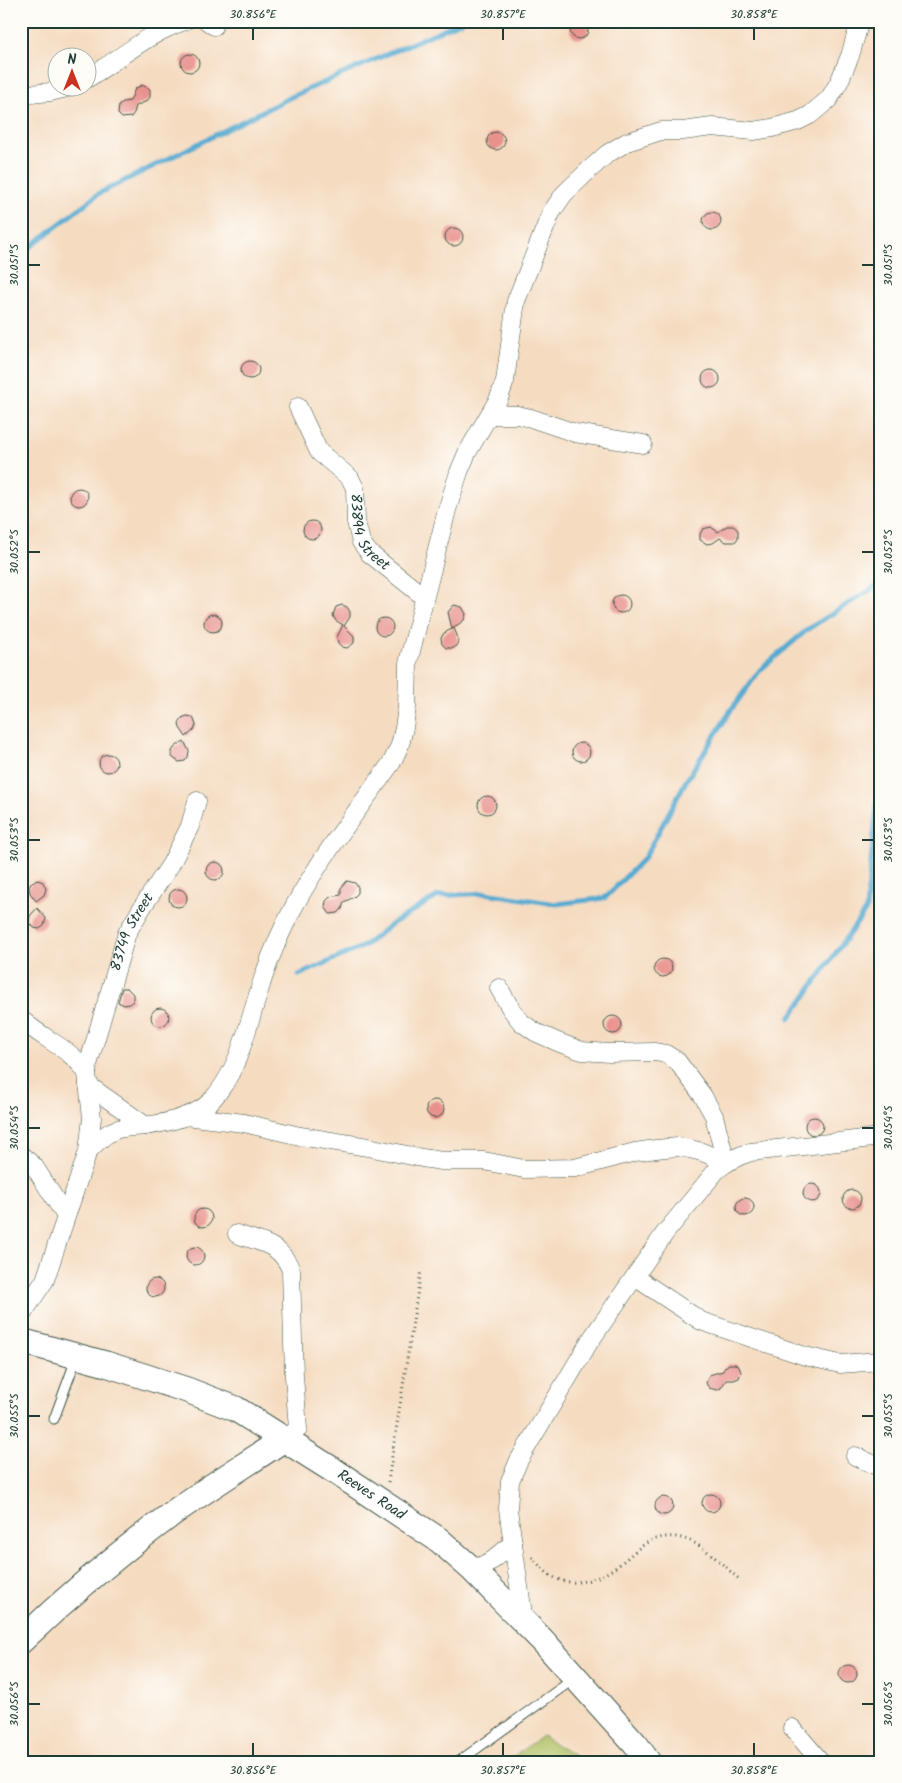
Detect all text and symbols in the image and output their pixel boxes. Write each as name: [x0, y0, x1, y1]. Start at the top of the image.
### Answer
text: 30.856°E: [229, 5, 278, 24]
text: 30.857°E: [480, 5, 527, 24]
text: 30.858°E: [730, 5, 779, 24]
north arrow: [48, 48, 98, 98]
text: N: [68, 49, 77, 71]
text: 30.051°S: [5, 243, 24, 286]
text: 30.051°S: [879, 243, 898, 286]
street label: 83894 Street: [343, 493, 395, 577]
text: 30.052°S: [5, 529, 24, 575]
text: 30.052°S: [879, 529, 898, 575]
text: 30.053°S: [5, 817, 24, 863]
text: 30.053°S: [879, 817, 898, 863]
street label: 83749 Street: [104, 888, 160, 974]
text: 30.054°S: [5, 1105, 24, 1151]
text: 30.054°S: [879, 1105, 898, 1151]
text: 30.055°S: [5, 1393, 24, 1439]
text: 30.055°S: [879, 1393, 898, 1439]
street label: Reeves Road: [332, 1464, 411, 1527]
text: 30.056°S: [5, 1681, 24, 1727]
text: 30.056°S: [879, 1681, 898, 1727]
text: 30.856°E: [229, 1761, 278, 1780]
text: 30.857°E: [480, 1761, 527, 1780]
text: 30.858°E: [730, 1761, 779, 1780]

